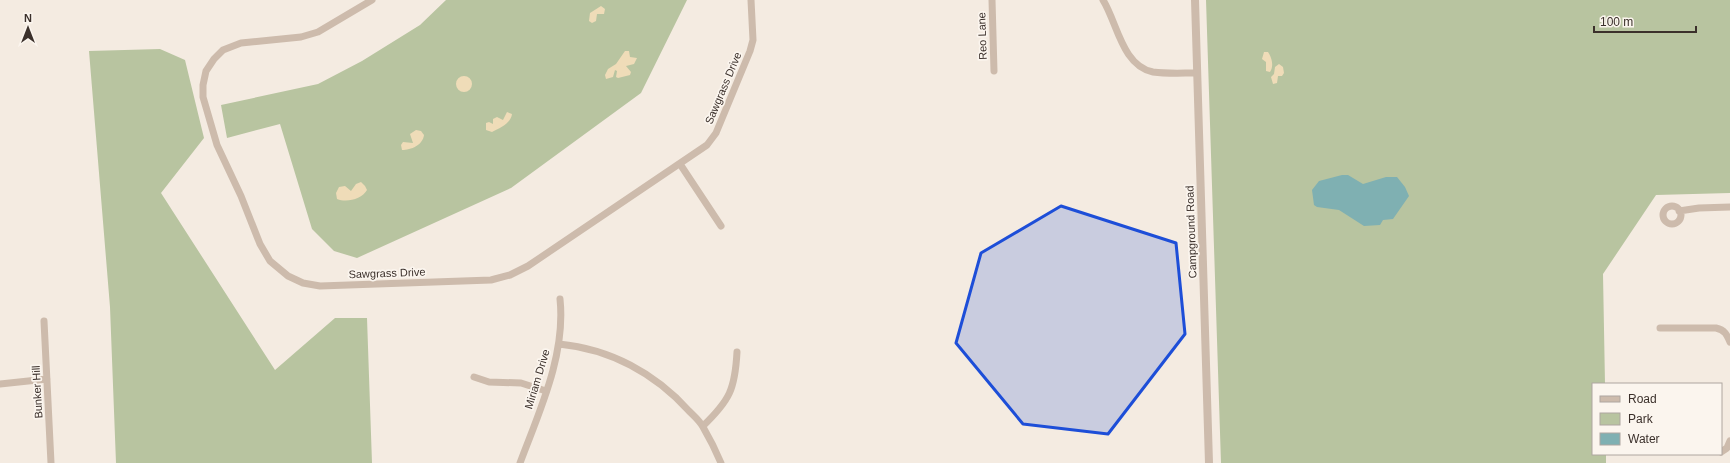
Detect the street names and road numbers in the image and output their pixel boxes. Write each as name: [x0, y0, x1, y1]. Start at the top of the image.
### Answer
street label: Reo Lane: [975, 12, 989, 60]
street label: Sawgrass Drive: [702, 50, 744, 126]
street label: Campground Road: [1183, 185, 1199, 279]
street label: Sawgrass Drive: [348, 266, 426, 280]
street label: Miriam Drive: [522, 348, 552, 410]
street label: Bunker Hill: [30, 365, 44, 419]

